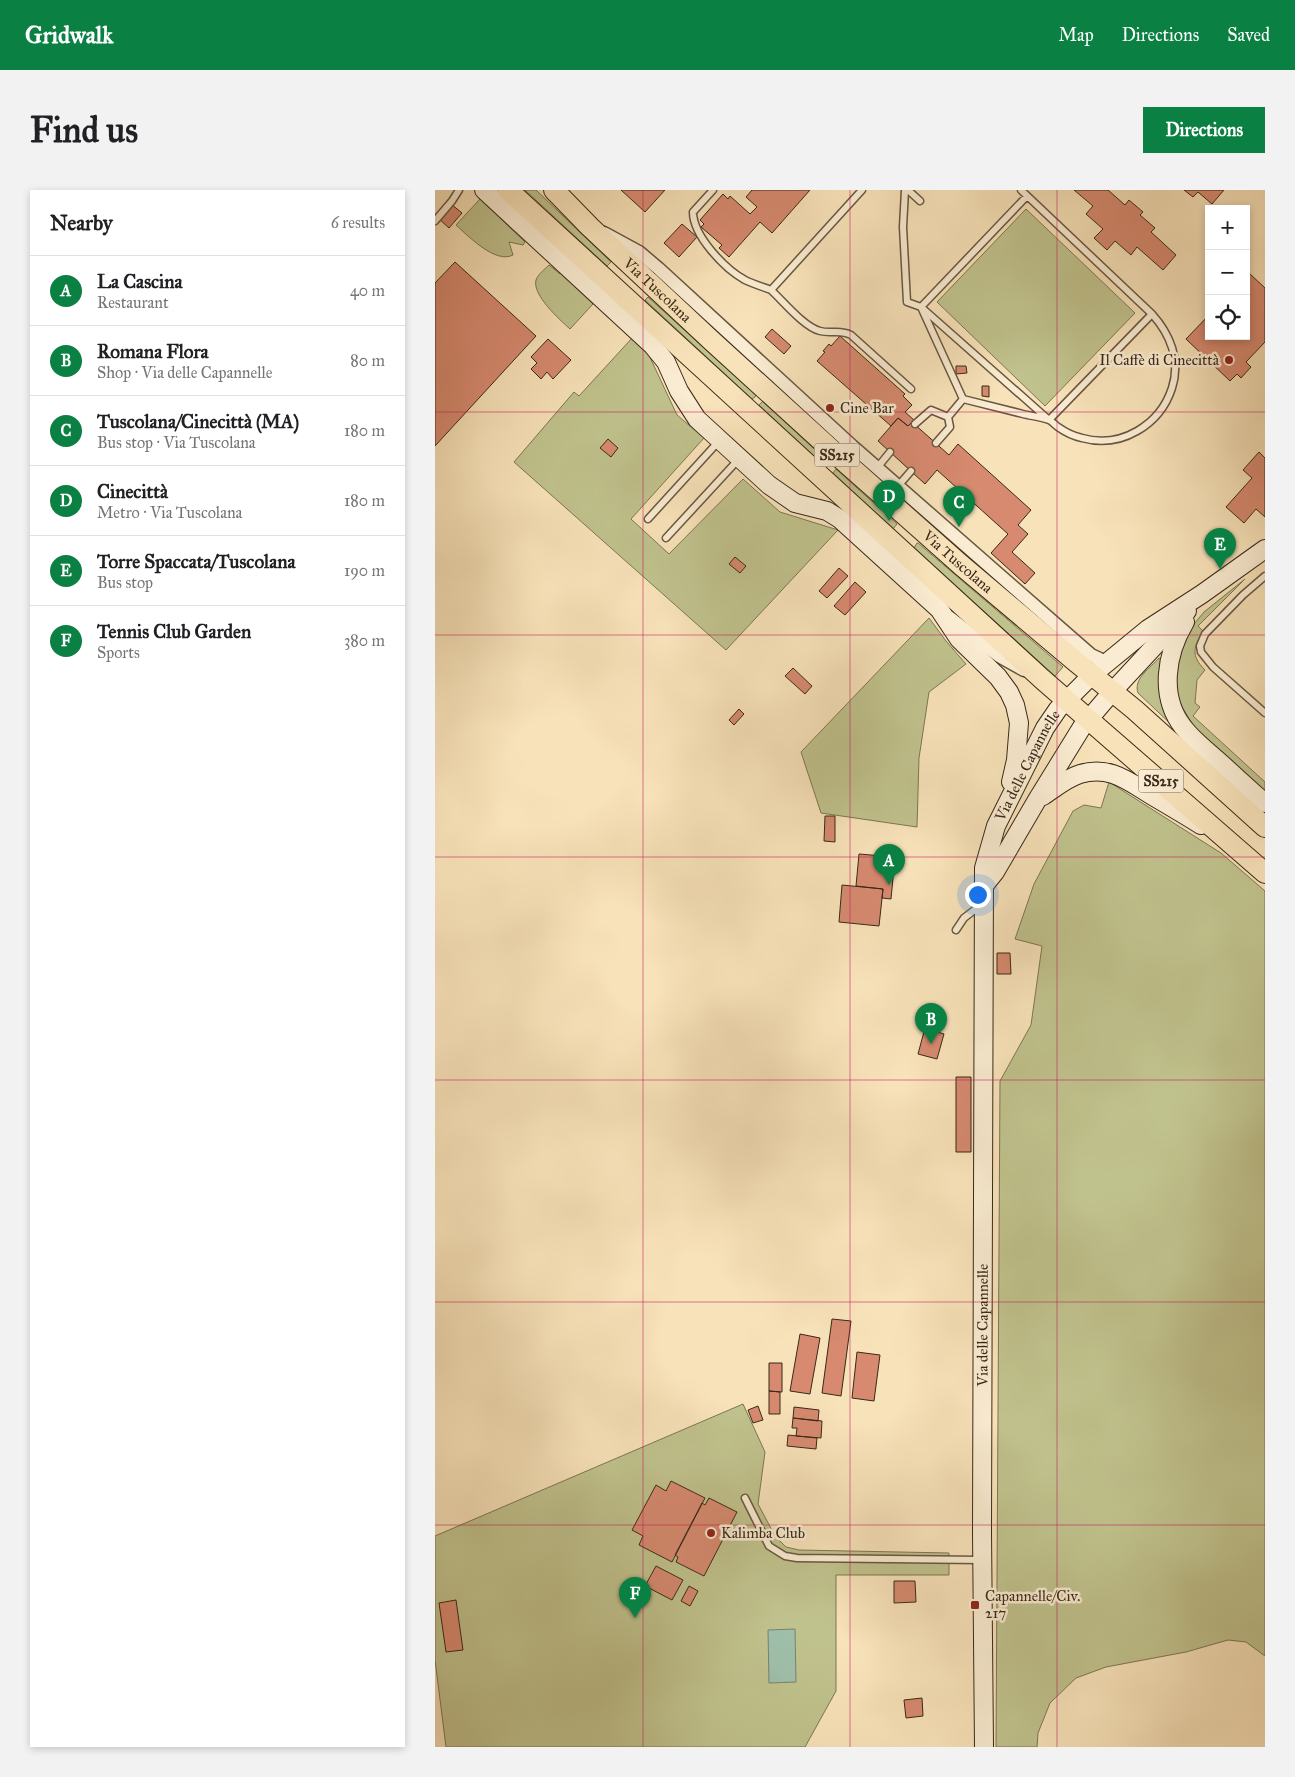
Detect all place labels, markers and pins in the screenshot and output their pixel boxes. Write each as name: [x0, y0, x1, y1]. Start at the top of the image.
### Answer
place label: Il Caffè di Cinecittà: [1099, 351, 1220, 369]
marker: Il Caffè di Cinecittà: [1223, 354, 1235, 366]
place label: Cine Bar: [840, 399, 894, 417]
marker: Cine Bar: [824, 402, 836, 414]
pin: D: [873, 480, 905, 521]
pin: C: [943, 486, 975, 527]
pin: E: [1204, 528, 1236, 569]
pin: A: [873, 844, 905, 885]
pin: B: [915, 1003, 947, 1044]
place label: Kalimba Club: [721, 1524, 805, 1542]
marker: Kalimba Club: [705, 1527, 717, 1539]
pin: F: [619, 1577, 651, 1618]
place label: Capannelle/Civ. 217: [985, 1587, 1080, 1622]
marker: Capannelle/Civ. 217: [969, 1599, 981, 1611]

